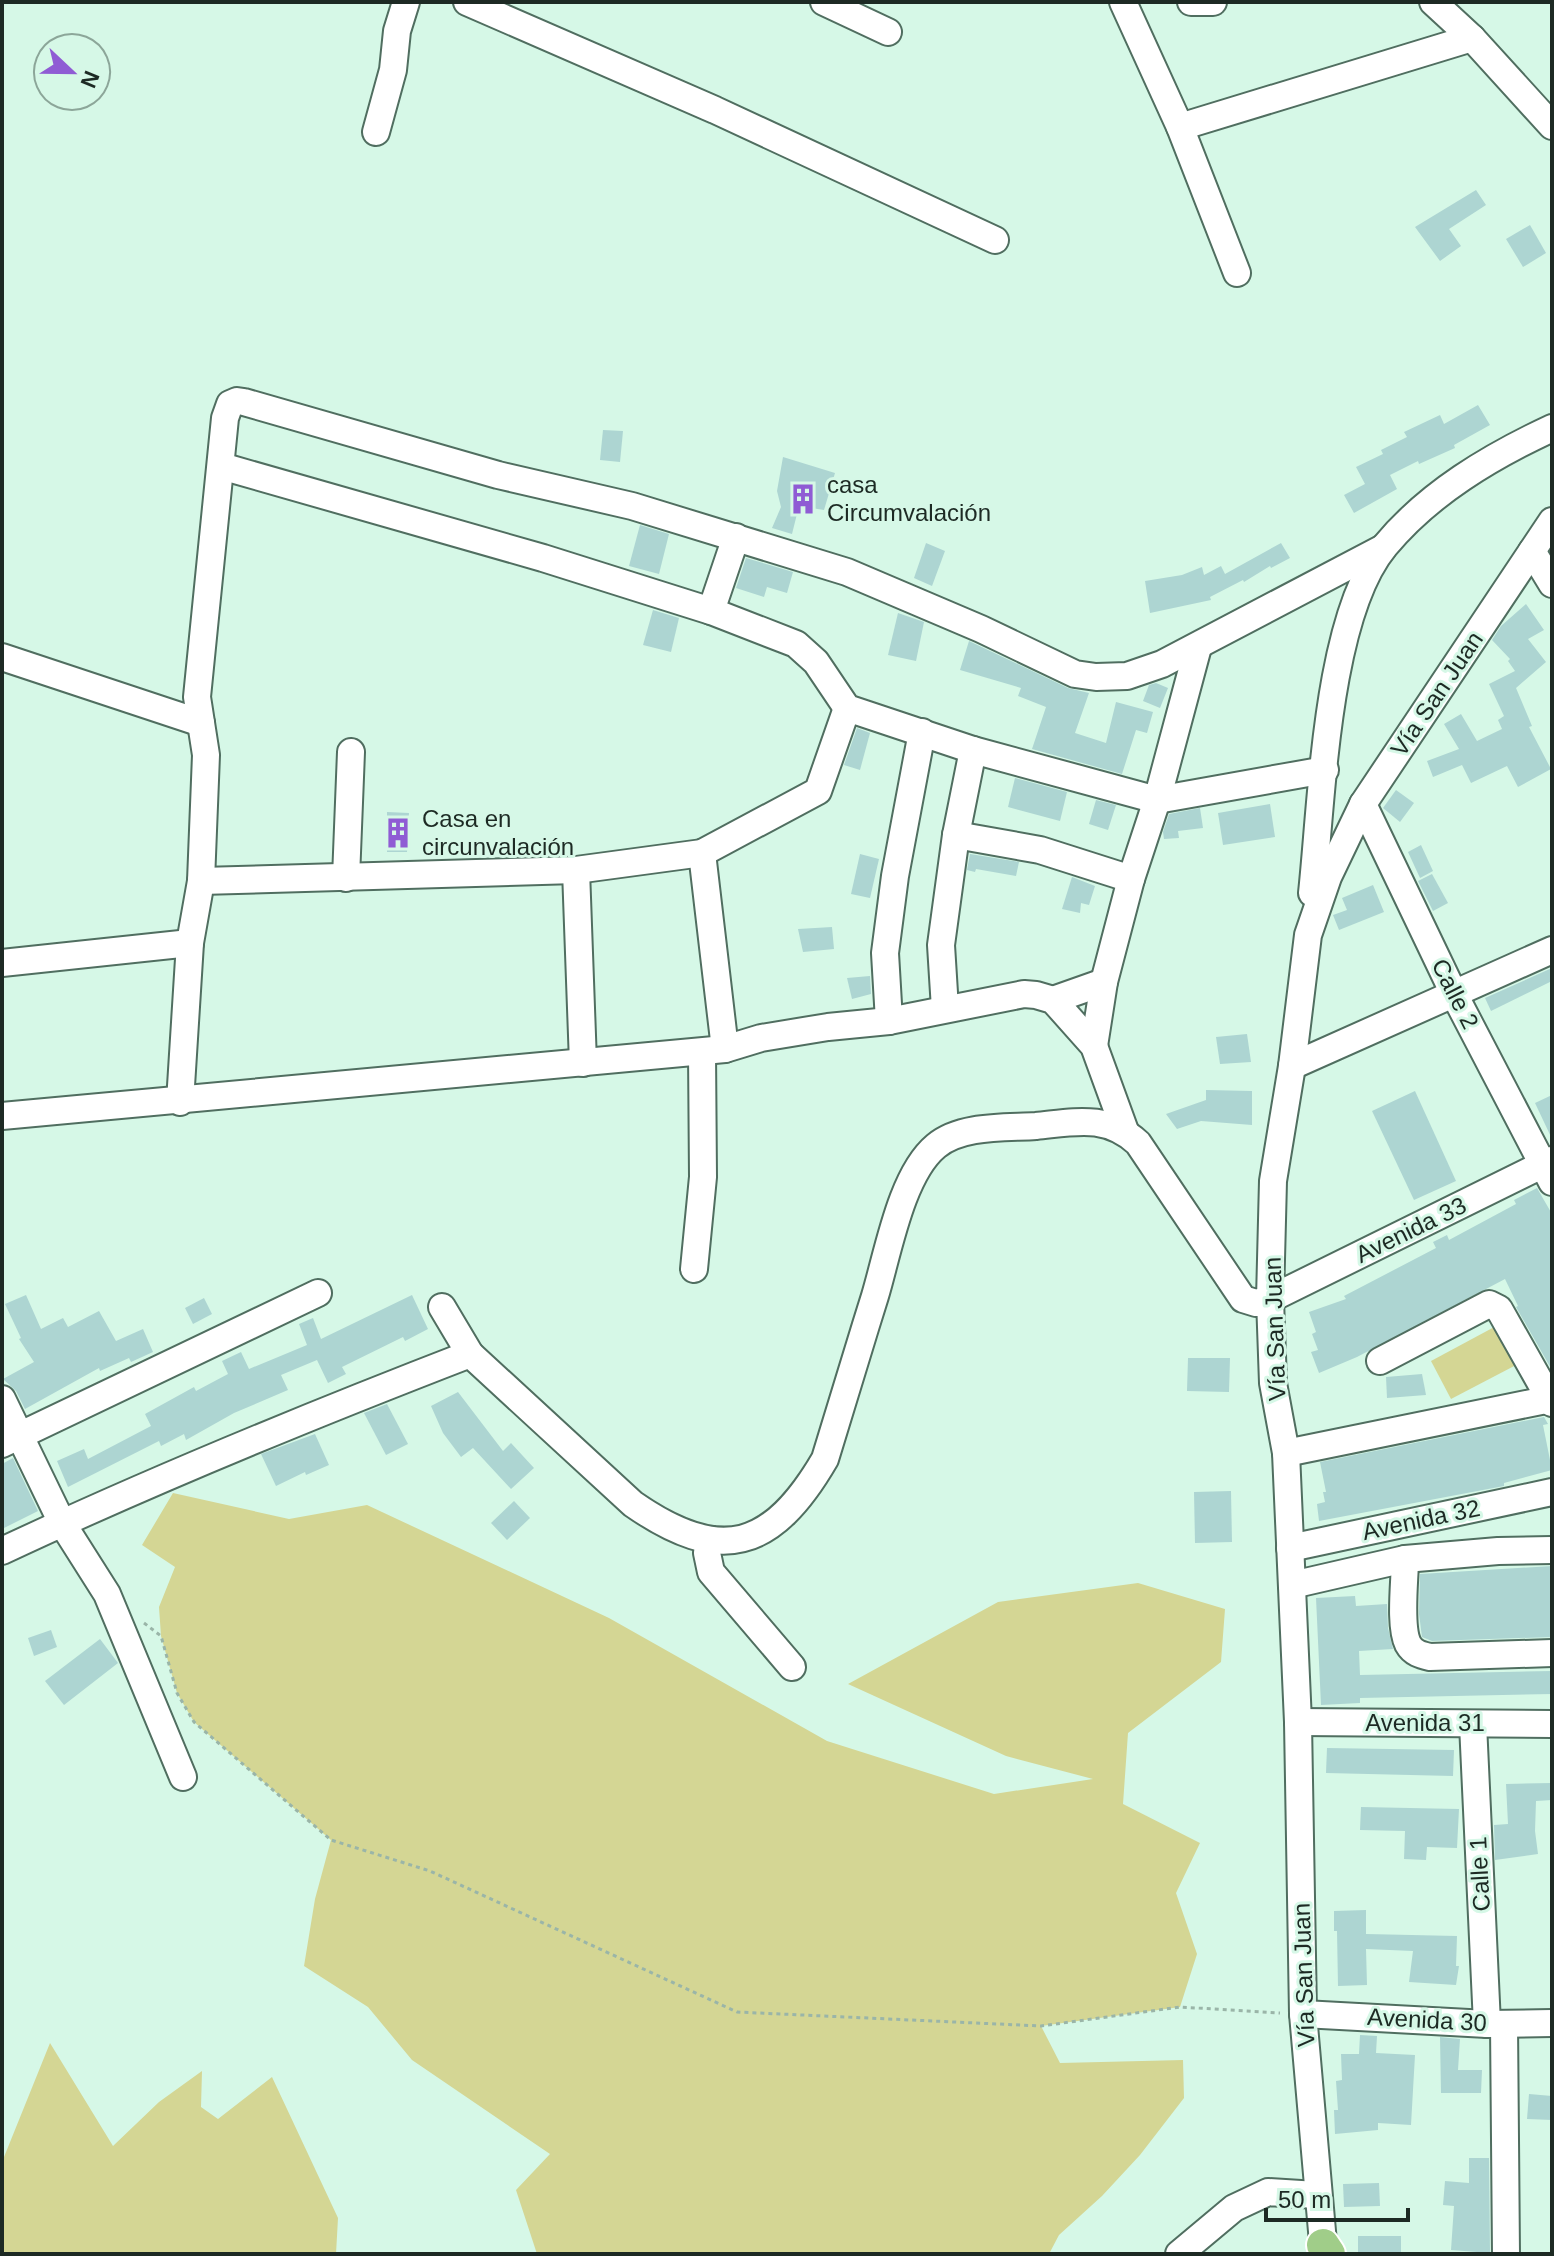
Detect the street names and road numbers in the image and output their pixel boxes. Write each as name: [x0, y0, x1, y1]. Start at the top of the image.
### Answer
street label: Vía San Juan: [1385, 626, 1488, 761]
street label: Calle 2: [1426, 954, 1484, 1033]
street label: Avenida 33: [1351, 1191, 1470, 1268]
street label: Vía San Juan: [1258, 1257, 1291, 1401]
street label: Avenida 32: [1360, 1494, 1482, 1545]
street label: Avenida 31: [1365, 1709, 1485, 1736]
street label: Calle 1: [1464, 1836, 1495, 1912]
street label: Vía San Juan: [1287, 1903, 1320, 2047]
street label: Avenida 30: [1367, 2003, 1487, 2036]

